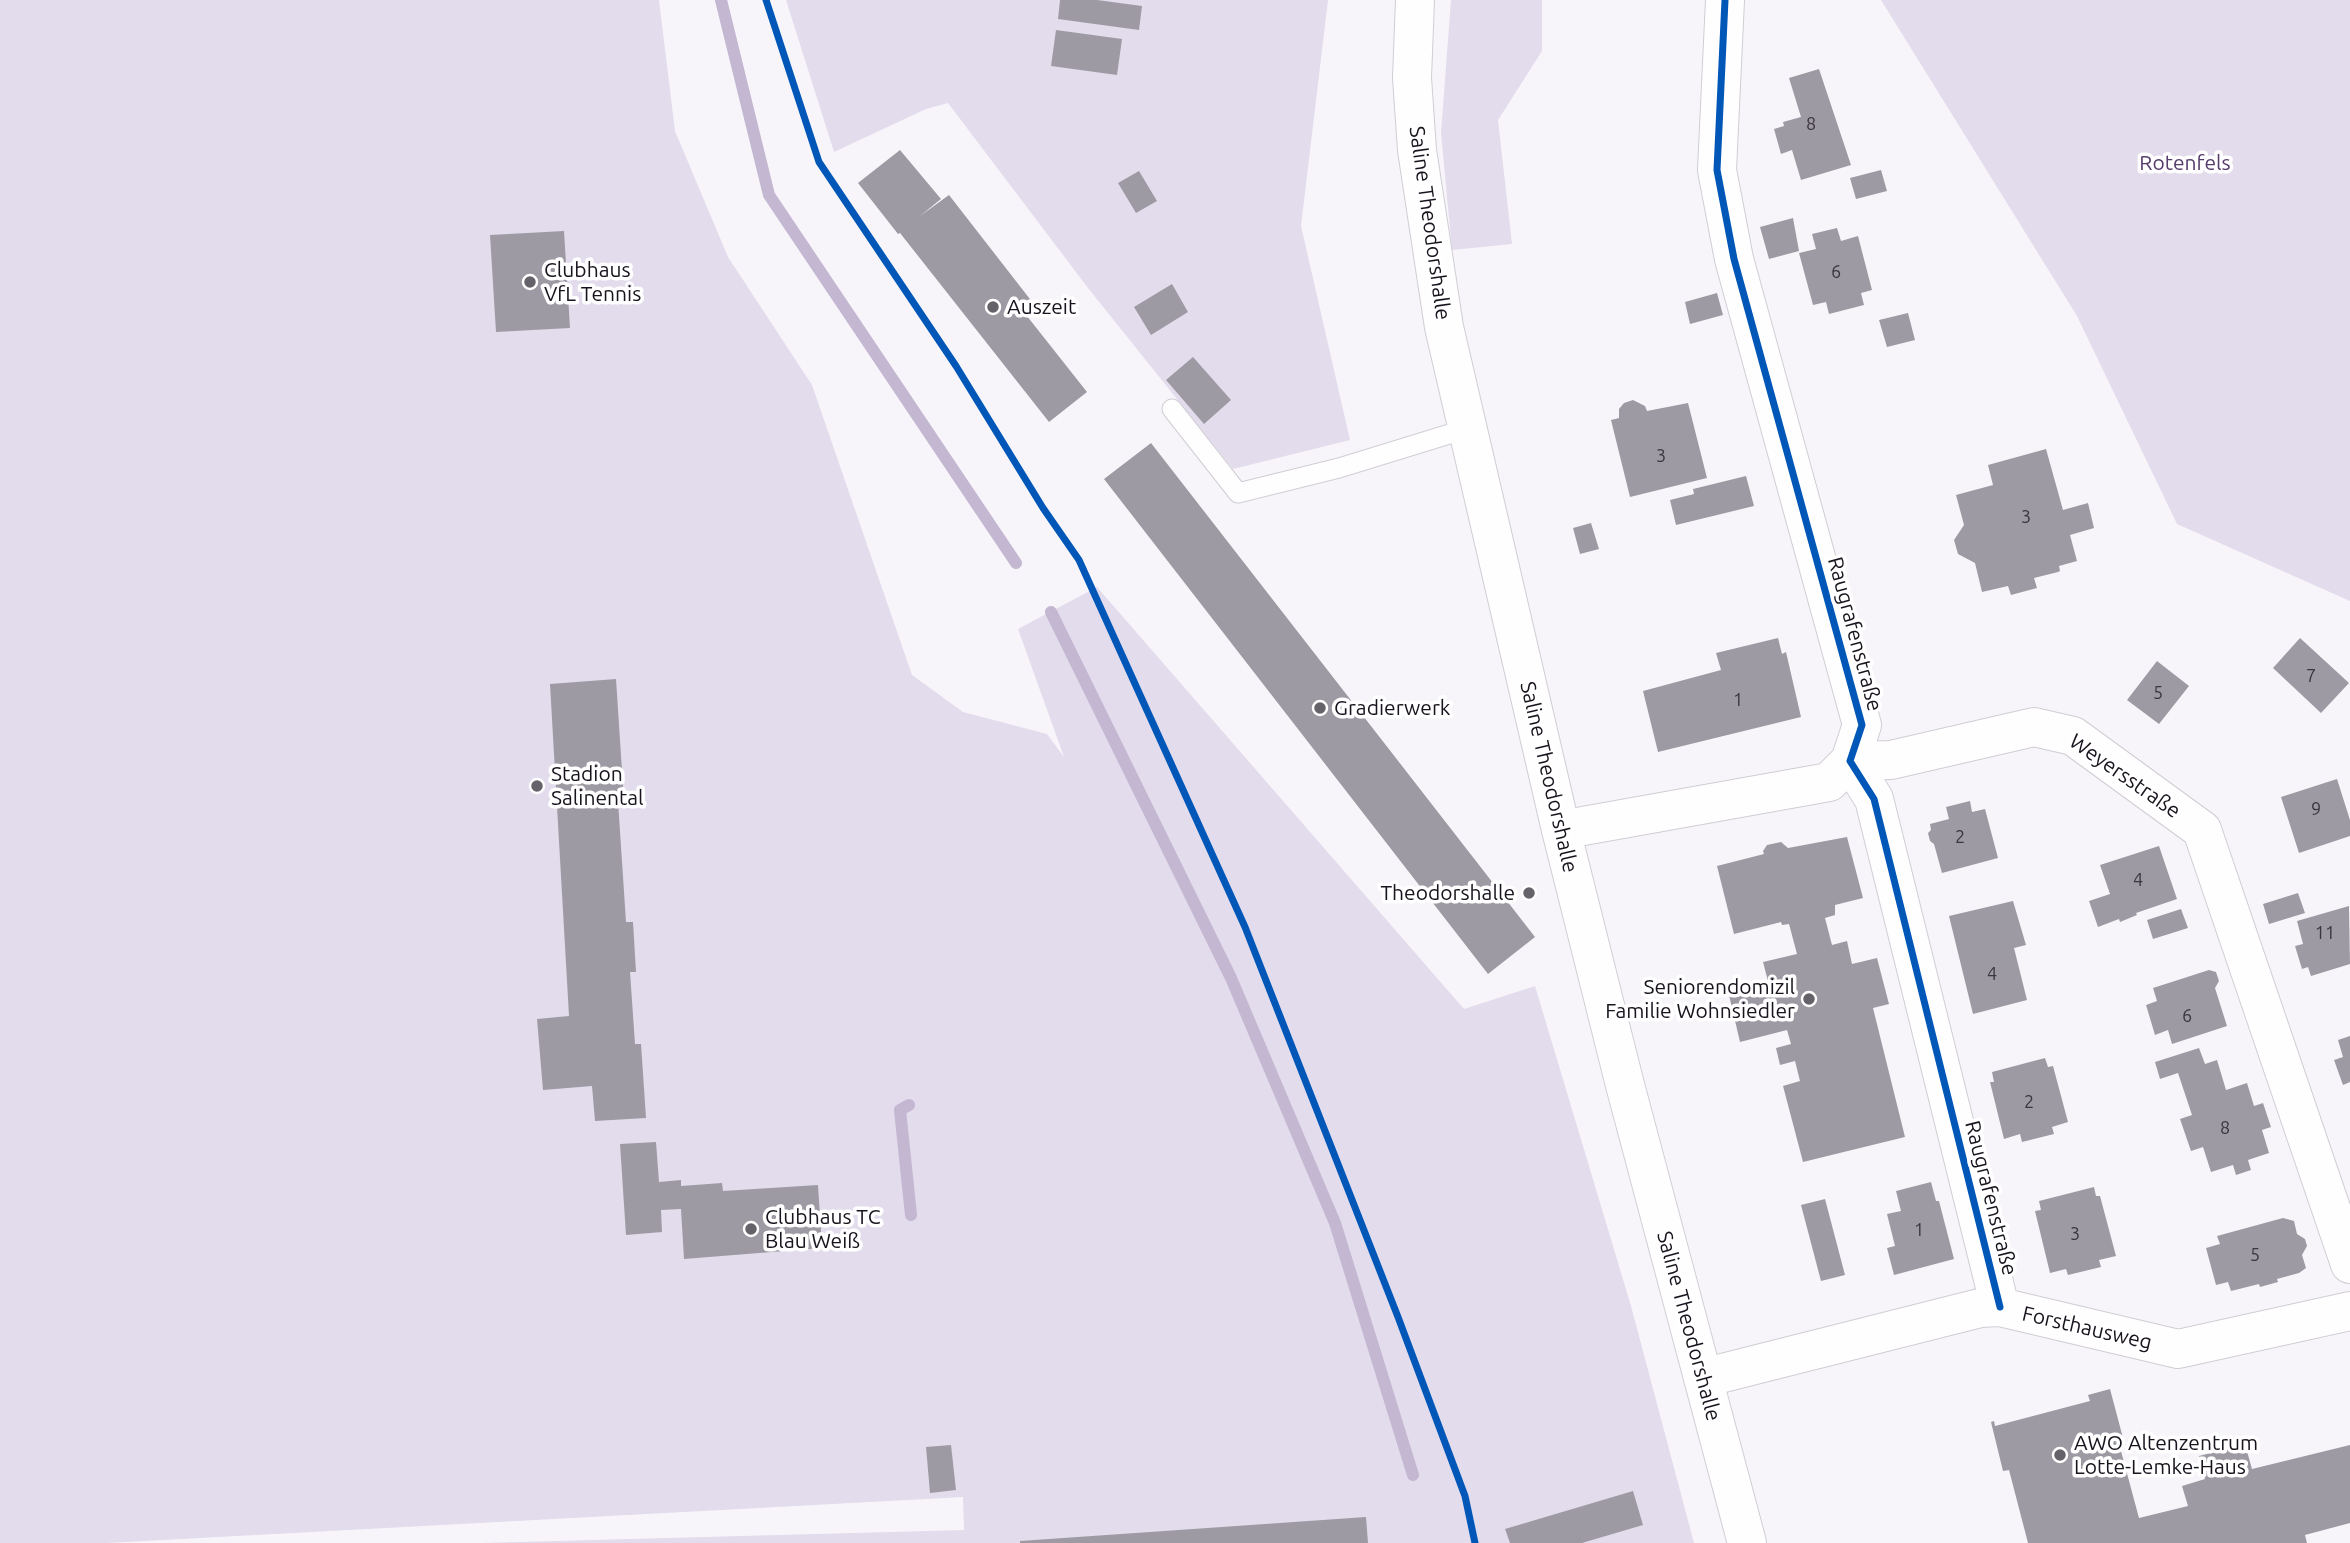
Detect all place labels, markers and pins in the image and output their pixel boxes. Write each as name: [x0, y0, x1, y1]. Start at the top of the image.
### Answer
place label: Clubhaus VfL Tennis: [544, 257, 641, 307]
marker: Clubhaus VfL Tennis: [522, 274, 538, 290]
place label: Auszeit: [1007, 294, 1076, 320]
marker: Auszeit: [985, 299, 1001, 315]
place label: Gradierwerk: [1334, 695, 1450, 721]
marker: Gradierwerk: [1312, 700, 1328, 716]
place label: Stadion Salinental: [551, 761, 644, 811]
marker: Stadion Salinental: [529, 778, 545, 794]
place label: Theodorshalle: [1380, 880, 1515, 906]
marker: Theodorshalle: [1521, 885, 1537, 901]
place label: Seniorendomizil Familie Wohnsiedler: [1605, 974, 1795, 1024]
marker: Seniorendomizil Familie Wohnsiedler: [1801, 991, 1817, 1007]
place label: Clubhaus TC Blau Weiß: [765, 1204, 881, 1254]
marker: Clubhaus TC Blau Weiß: [743, 1221, 759, 1237]
place label: AWO Altenzentrum Lotte-Lemke-Haus: [2074, 1430, 2258, 1480]
marker: AWO Altenzentrum Lotte-Lemke-Haus: [2052, 1447, 2068, 1463]

